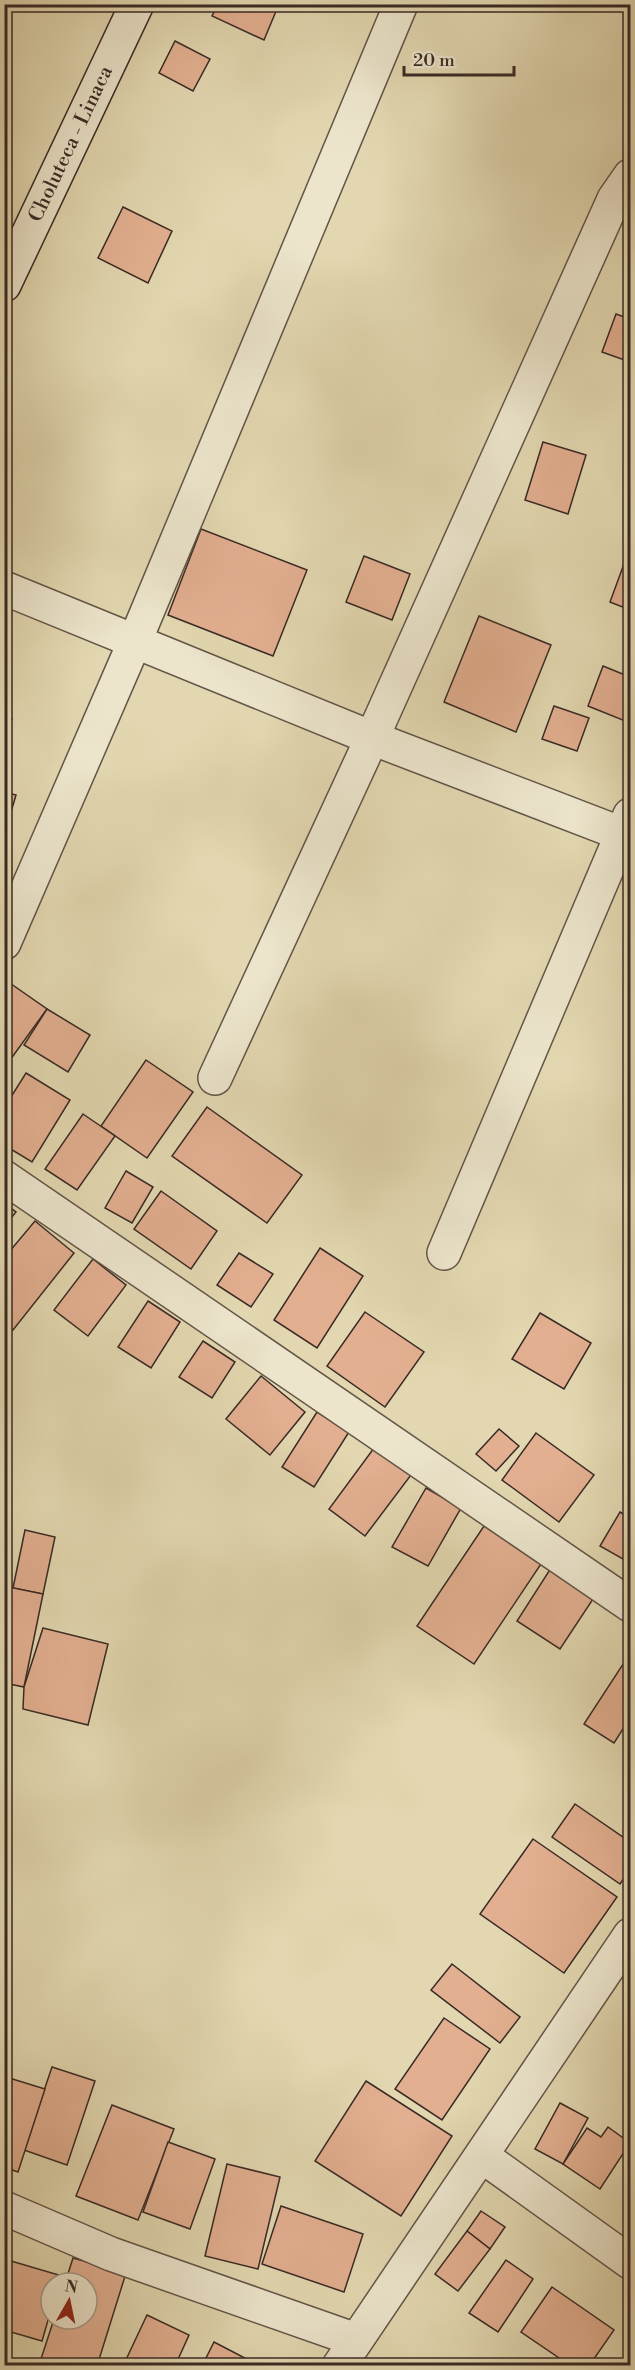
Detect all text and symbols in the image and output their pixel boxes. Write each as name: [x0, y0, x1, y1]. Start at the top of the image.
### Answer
scale bar: [404, 39, 514, 77]
text: 20 m: [413, 49, 455, 72]
street label: Choluteca - Linaca: [23, 61, 119, 226]
north arrow: [39, 2271, 99, 2331]
text: N: [63, 2276, 79, 2298]

